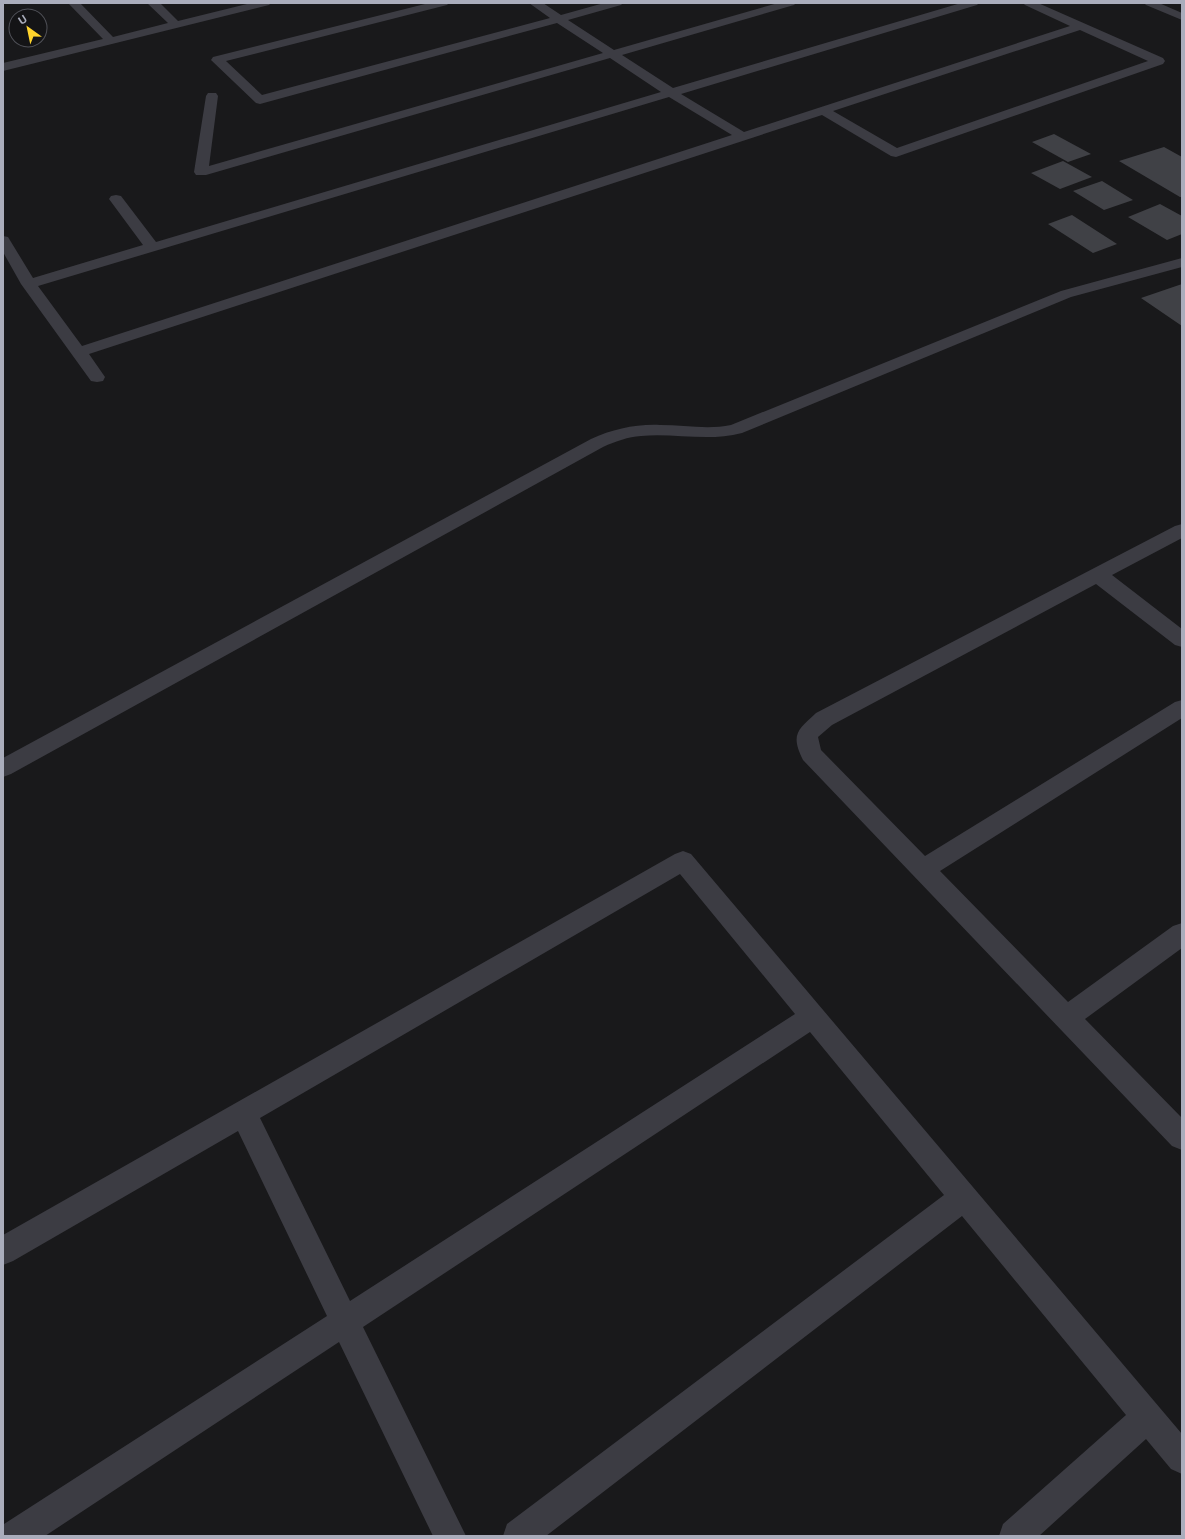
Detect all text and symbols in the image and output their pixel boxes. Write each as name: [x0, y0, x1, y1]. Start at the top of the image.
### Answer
north arrow: [8, 8, 48, 48]
text: U: [15, 11, 30, 28]

